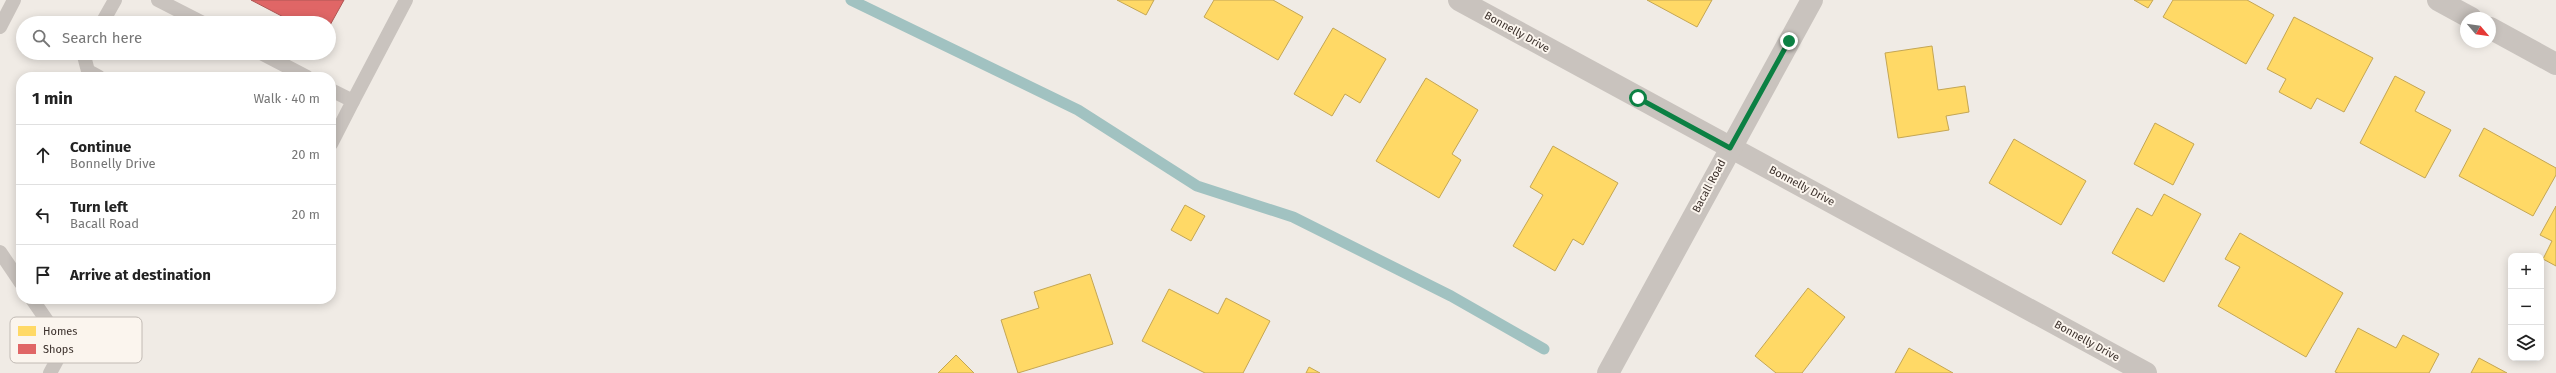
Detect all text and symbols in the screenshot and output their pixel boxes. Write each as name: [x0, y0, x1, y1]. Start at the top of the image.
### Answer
street label: Bonnelly Drive: [1482, 9, 1552, 55]
north arrow: [2460, 12, 2496, 48]
search box: [16, 16, 336, 60]
icon: search: [30, 27, 52, 49]
text: Search here: [62, 29, 142, 47]
route end: [1780, 32, 1798, 50]
text: 1 min: [32, 88, 73, 109]
route start: [1629, 89, 1647, 107]
text: Walk · 40 m: [253, 91, 320, 106]
text: Continue: [70, 138, 131, 156]
icon: ahead: [32, 144, 54, 166]
text: 20 m: [292, 147, 320, 162]
text: Bonnelly Drive: [70, 156, 156, 171]
street label: Bacall Road: [1690, 157, 1728, 215]
street label: Bonnelly Drive: [1767, 163, 1837, 209]
text: Turn left: [70, 198, 128, 216]
icon: left: [32, 204, 54, 226]
text: 20 m: [292, 207, 320, 222]
text: Bacall Road: [70, 216, 139, 231]
map controls: [2508, 253, 2544, 361]
button: +: [2508, 253, 2544, 289]
icon: arrive: [32, 264, 54, 286]
text: Arrive at destination: [70, 266, 211, 284]
button: −: [2508, 289, 2544, 325]
legend: [10, 317, 142, 363]
street label: Bonnelly Drive: [2052, 318, 2122, 364]
text: Homes: [43, 325, 77, 338]
button: layers: [2508, 325, 2544, 361]
text: Shops: [43, 343, 74, 356]

